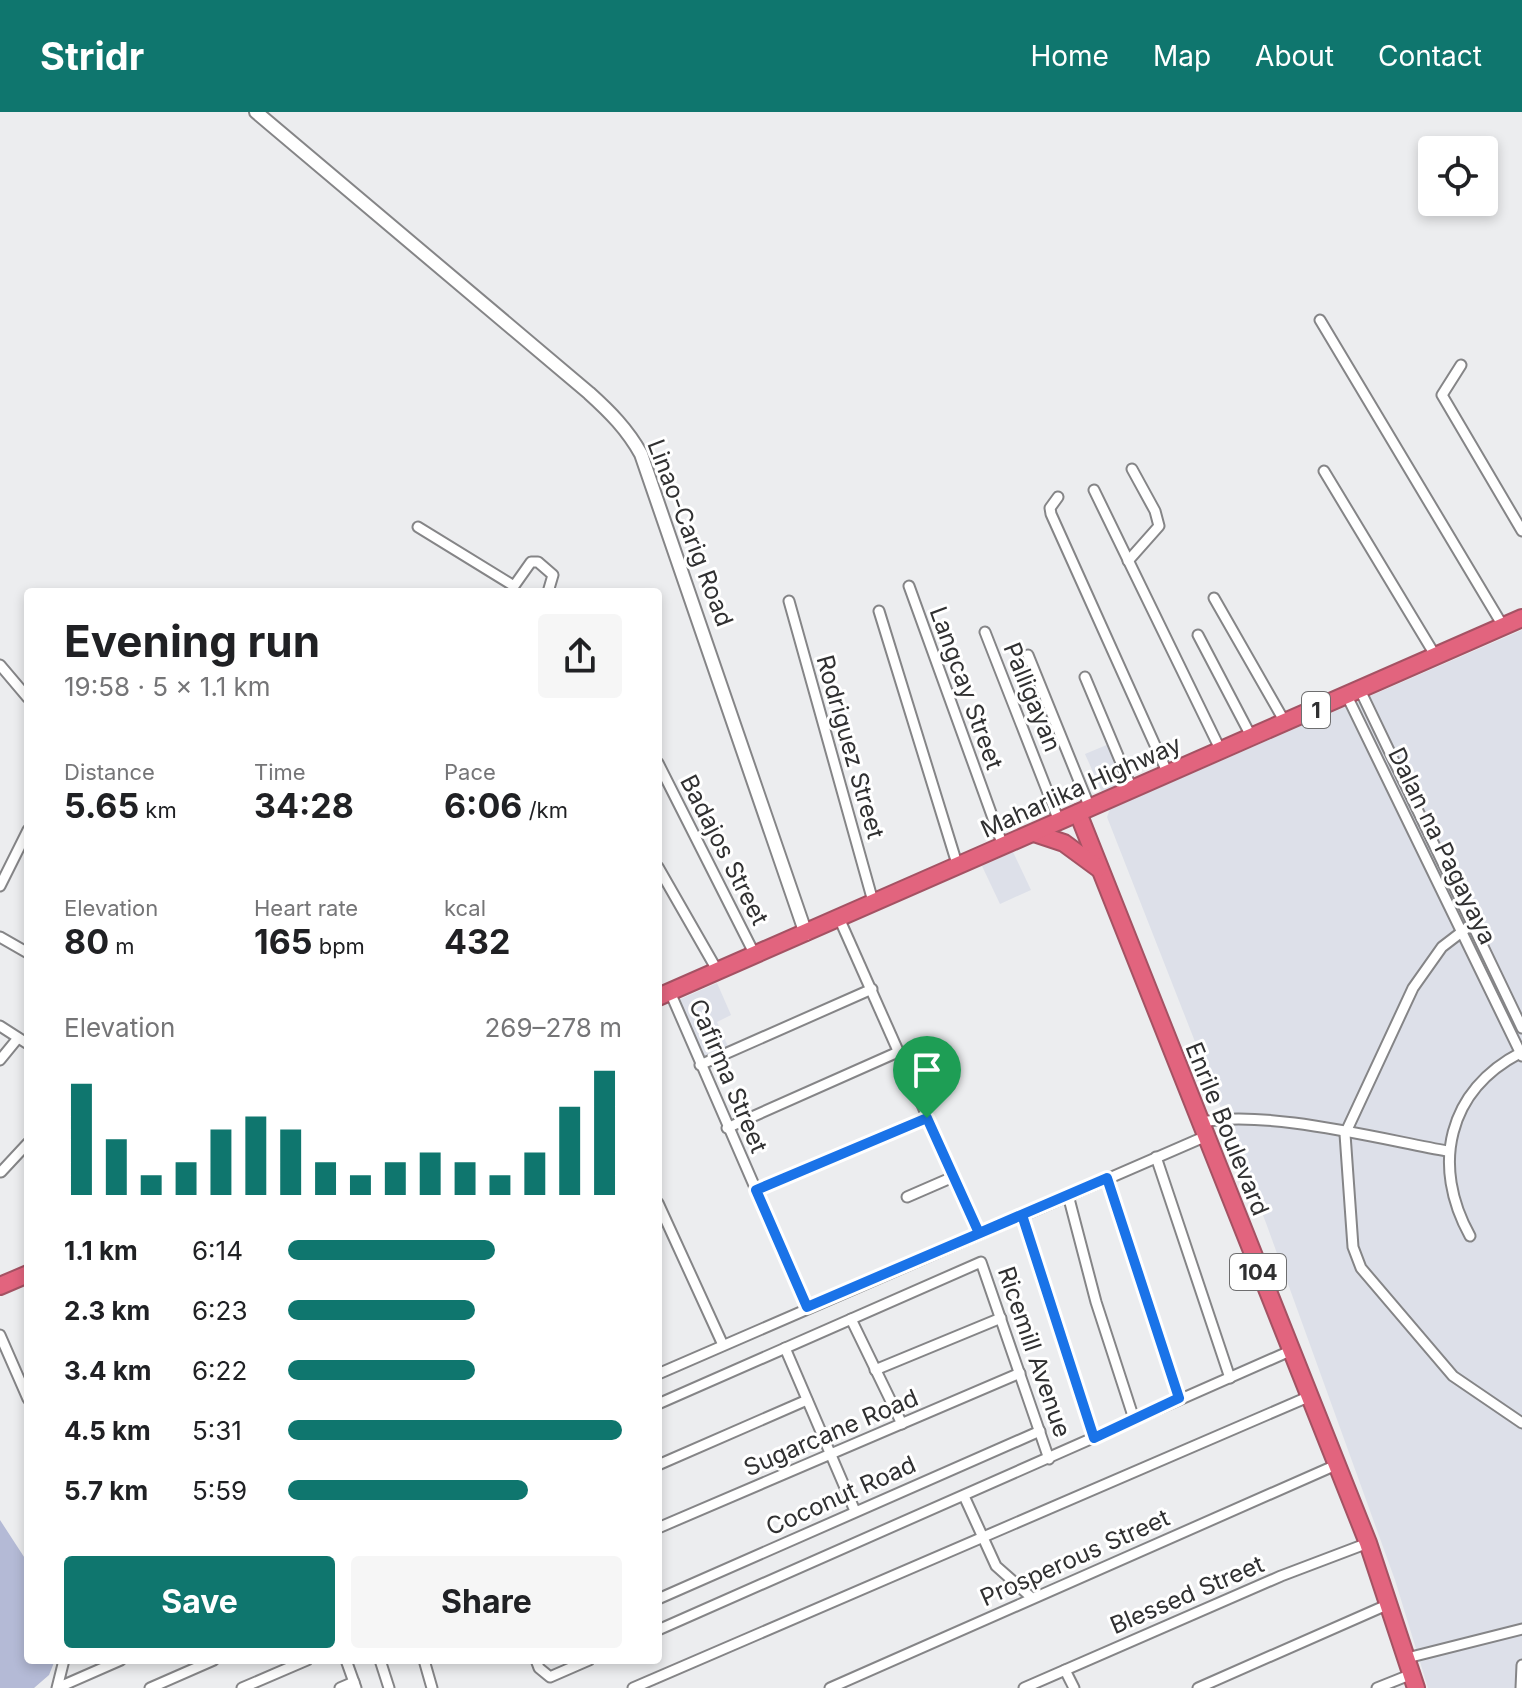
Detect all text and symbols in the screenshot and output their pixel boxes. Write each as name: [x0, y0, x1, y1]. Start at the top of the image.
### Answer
text: Stridr: [40, 33, 144, 79]
text: Home: [1030, 39, 1109, 73]
text: Map: [1153, 39, 1211, 73]
text: About: [1255, 39, 1334, 73]
text: Contact: [1378, 39, 1482, 73]
map controls: [1418, 136, 1498, 216]
button: locate: [1418, 136, 1498, 216]
street label: Linao-Carig Road: [641, 435, 739, 630]
street label: Langcay Street: [924, 603, 1009, 773]
text: Evening run: [64, 614, 320, 668]
button: share: [538, 614, 622, 698]
street label: Palligayan: [997, 638, 1067, 756]
street label: Rodriguez Street: [810, 652, 891, 842]
text: 19:58 · 5 × 1.1 km: [64, 671, 271, 702]
road number: 1: [1302, 692, 1330, 728]
street label: Maharlika Highway: [976, 729, 1185, 844]
street label: Dalan na Pagayaya: [1382, 743, 1503, 949]
text: Distance: [64, 759, 155, 785]
text: Time: [254, 759, 306, 785]
text: Pace: [444, 759, 496, 785]
street label: Badajos Street: [674, 770, 775, 930]
text: 5.65: [64, 785, 139, 826]
text: 34:28: [254, 785, 354, 826]
text: 6:06: [444, 785, 522, 826]
text: km: [139, 797, 177, 823]
text: /km: [522, 797, 568, 823]
text: Elevation: [64, 895, 158, 921]
text: Heart rate: [254, 895, 358, 921]
text: kcal: [444, 895, 486, 921]
text: 80: [64, 921, 109, 962]
text: 165: [254, 921, 312, 962]
text: 432: [444, 921, 510, 962]
text: m: [109, 933, 135, 959]
text: bpm: [312, 933, 365, 959]
street label: Cafirma Street: [683, 995, 774, 1157]
text: Elevation: [64, 1012, 175, 1043]
text: 269–278 m: [485, 1012, 622, 1043]
pin: [893, 1036, 961, 1118]
street label: Enrile Boulevard: [1180, 1038, 1275, 1220]
icon: arrive: [905, 1048, 949, 1092]
text: 1.1 km: [64, 1235, 138, 1266]
text: 6:14: [192, 1235, 243, 1266]
road number: 104: [1230, 1254, 1286, 1290]
street label: Ricemill Avenue: [992, 1263, 1077, 1441]
text: 2.3 km: [64, 1295, 150, 1326]
text: 6:23: [192, 1295, 248, 1326]
text: 3.4 km: [64, 1355, 151, 1386]
text: 6:22: [192, 1355, 247, 1386]
street label: Sugarcane Road: [739, 1383, 922, 1482]
text: 4.5 km: [64, 1415, 151, 1446]
text: 5:31: [192, 1415, 242, 1446]
street label: Coconut Road: [761, 1450, 920, 1542]
text: 5.7 km: [64, 1475, 148, 1506]
text: 5:59: [192, 1475, 247, 1506]
street label: Prosperous Street: [976, 1503, 1174, 1612]
street label: Blessed Street: [1106, 1549, 1268, 1640]
button: Save: [64, 1556, 335, 1648]
button: Share: [351, 1556, 622, 1648]

